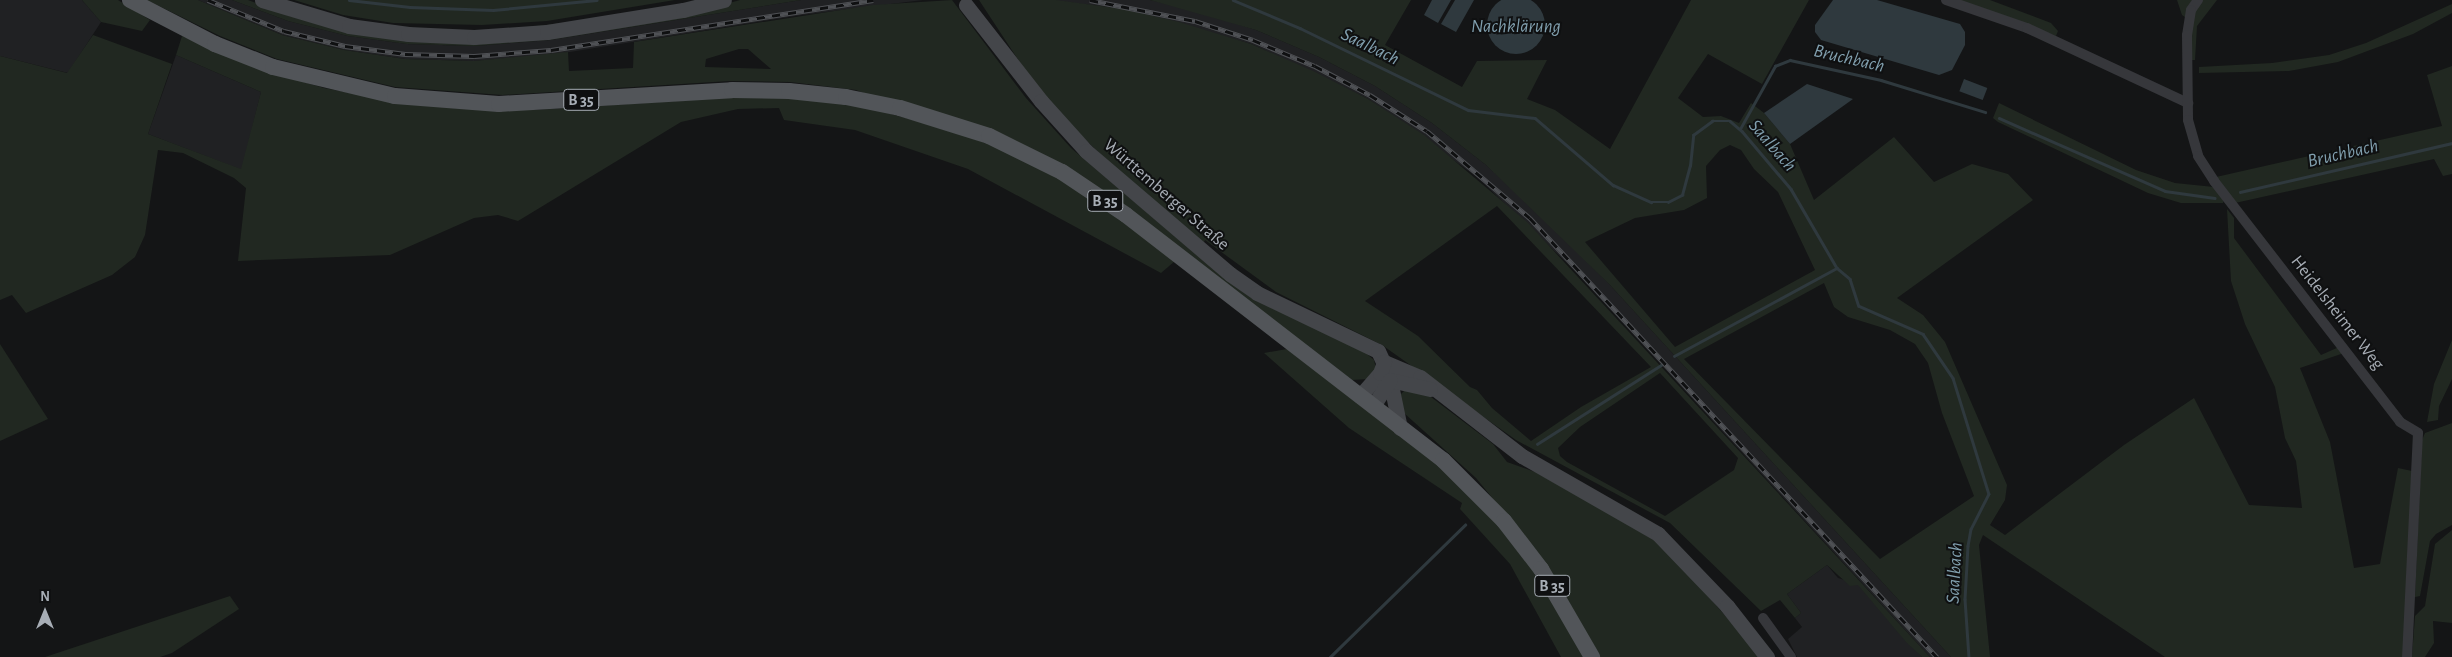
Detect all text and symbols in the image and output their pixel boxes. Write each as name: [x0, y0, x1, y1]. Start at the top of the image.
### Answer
water label: Nachklärung: [1471, 16, 1561, 38]
water label: Saalbach: [1337, 23, 1403, 71]
water label: Bruchbach: [1811, 40, 1887, 78]
road number: B 35: [562, 86, 600, 114]
water label: Saalbach: [1743, 115, 1801, 177]
street label: Württemberger Straße: [1099, 134, 1233, 256]
water label: Bruchbach: [2305, 135, 2381, 173]
road number: B 35: [1086, 188, 1124, 215]
street label: Heidelsheimer Weg: [2286, 252, 2388, 374]
water label: Saalbach: [1942, 542, 1968, 604]
road number: B 35: [1533, 572, 1571, 600]
north arrow: [20, 587, 70, 637]
text: N: [40, 590, 50, 604]

